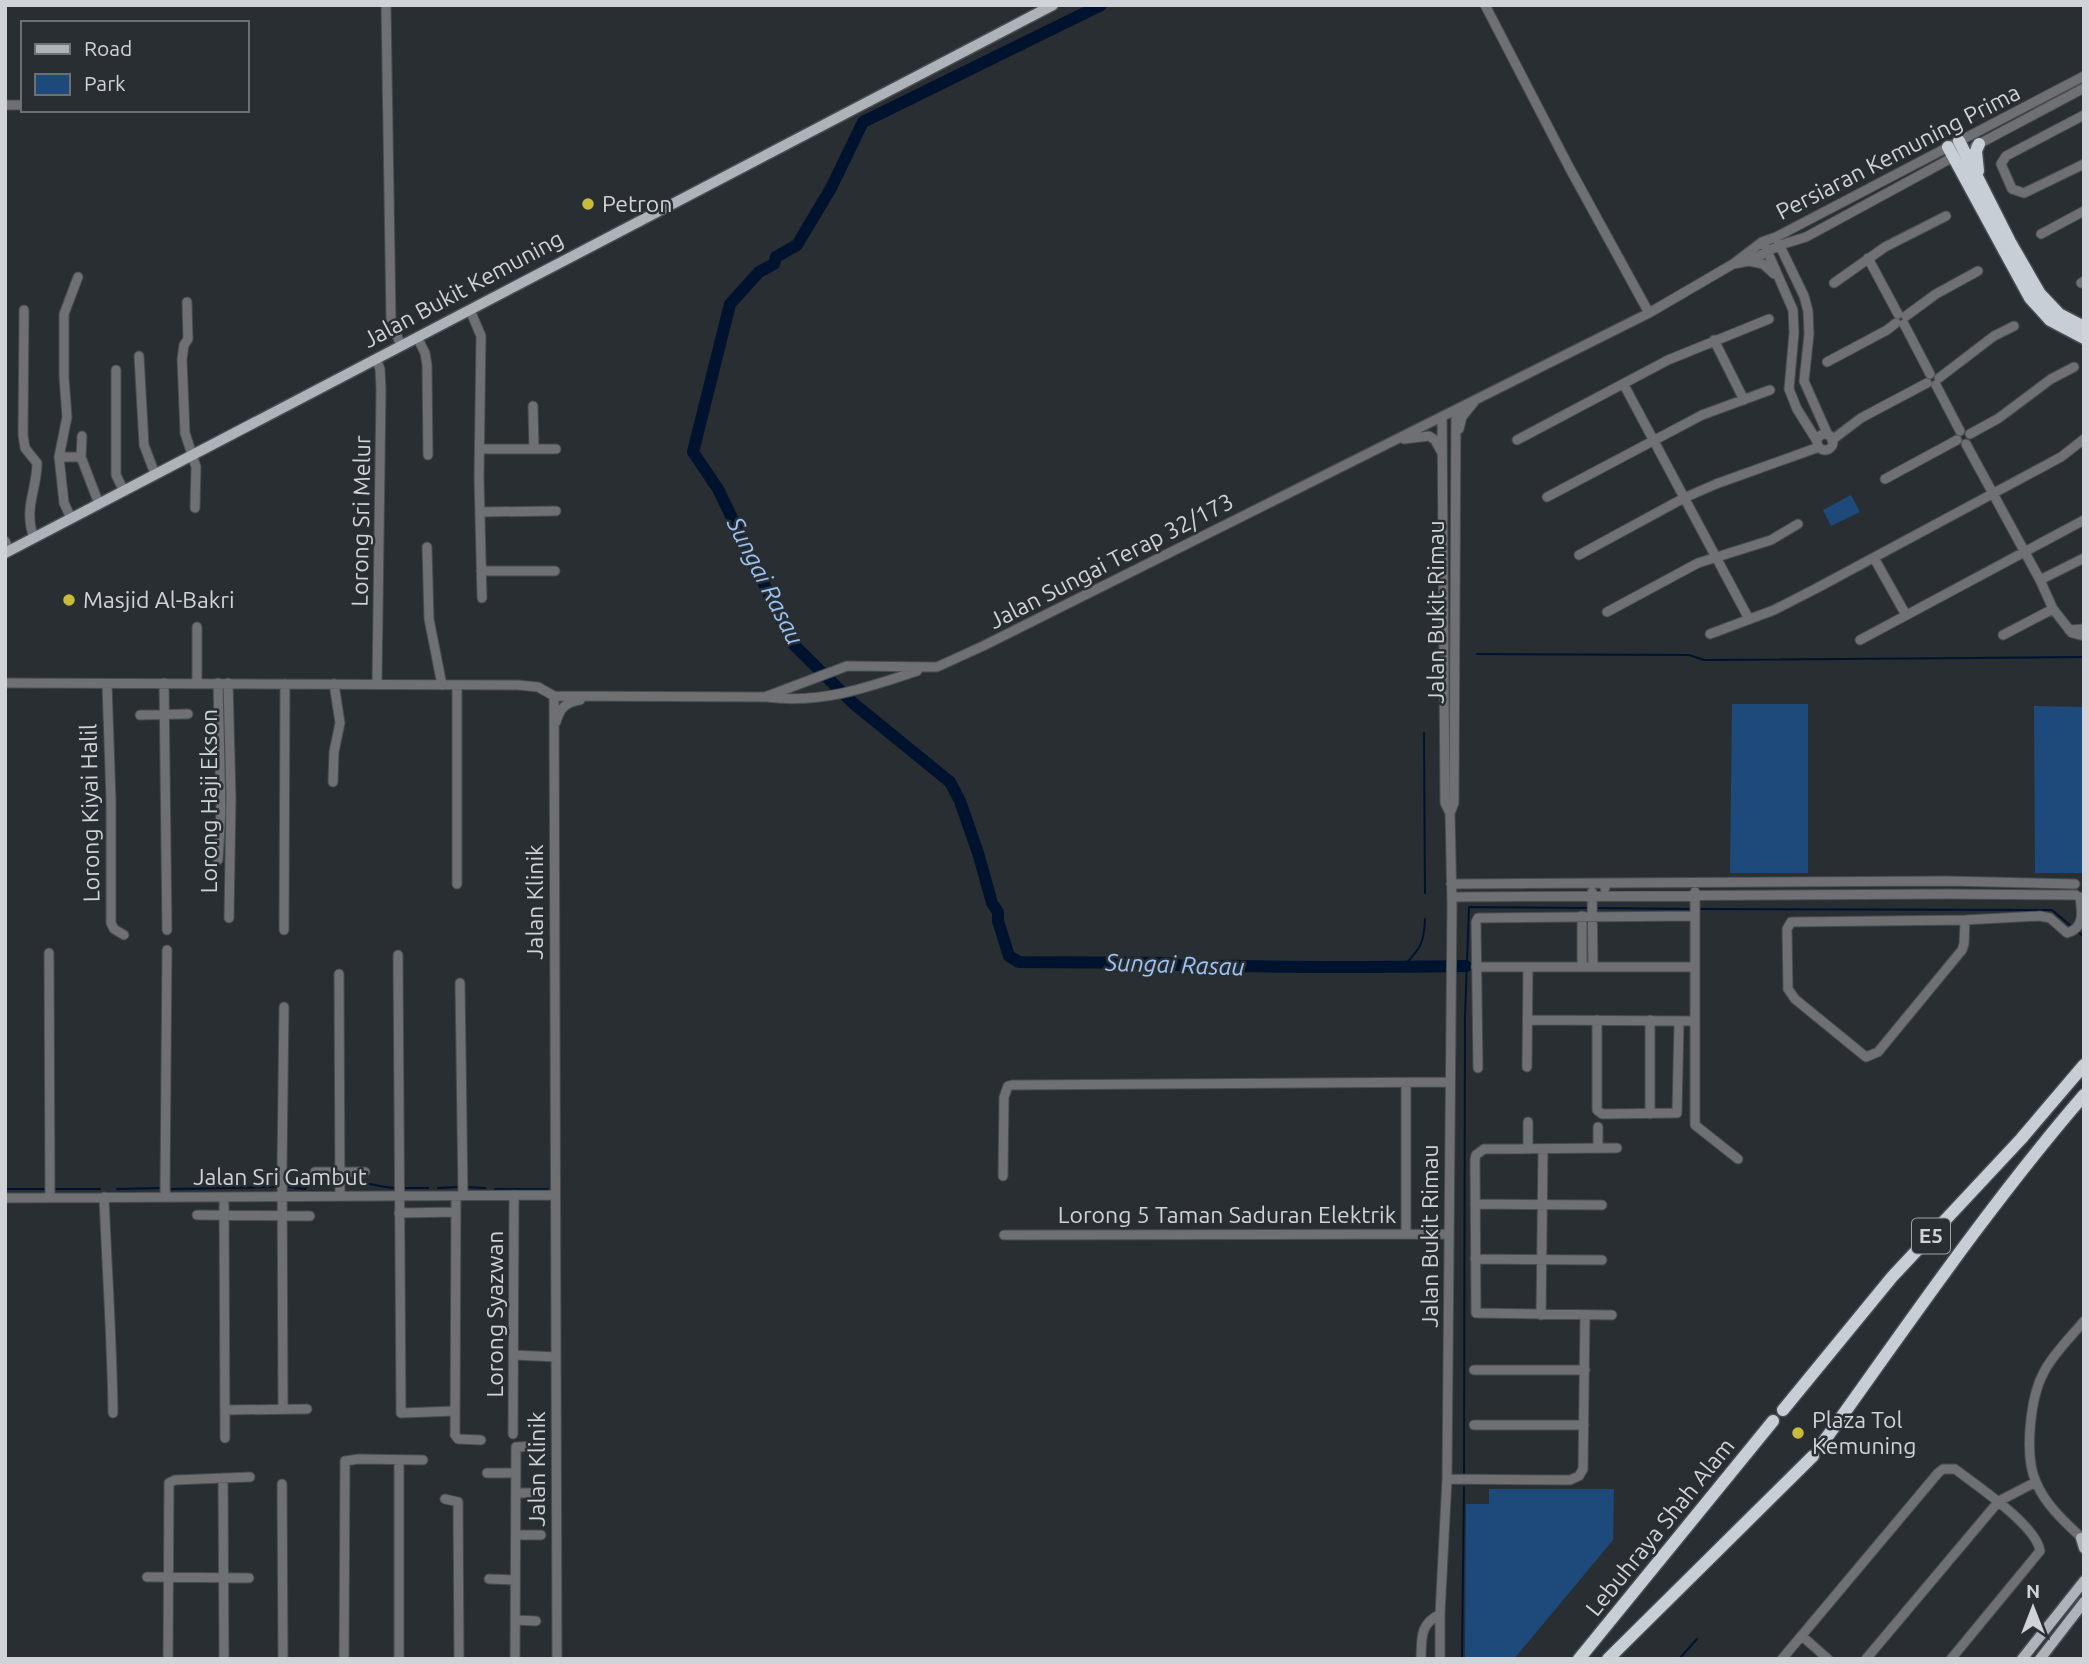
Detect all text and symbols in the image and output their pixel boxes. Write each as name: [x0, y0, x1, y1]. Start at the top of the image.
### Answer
legend: [21, 21, 248, 112]
text: Road: [84, 36, 132, 60]
text: Park: [84, 71, 126, 95]
street label: Persiaran Kemuning Prima: [1772, 79, 2024, 224]
place label: Petron: [602, 191, 672, 216]
marker: Petron: [580, 196, 596, 212]
street label: Jalan Bukit Kemuning: [358, 225, 567, 352]
street label: Lorong Sri Melur: [347, 435, 374, 607]
street label: Jalan Sungai Terap 32/173: [985, 488, 1237, 633]
water label: Sungai Rasau: [721, 512, 809, 649]
street label: Jalan Bukit Rimau: [1423, 520, 1448, 704]
place label: Masjid Al-Bakri: [83, 587, 235, 612]
marker: Masjid Al-Bakri: [61, 592, 77, 608]
street label: Lorong Haji Ekson: [196, 709, 221, 893]
street label: Lorong Kiyai Halil: [75, 724, 104, 902]
street label: Jalan Klinik: [522, 844, 547, 960]
water label: Sungai Rasau: [1104, 949, 1245, 980]
street label: Jalan Bukit Rimau: [1417, 1144, 1442, 1328]
street label: Jalan Sri Gambut: [193, 1164, 367, 1189]
street label: Lorong 5 Taman Saduran Elektrik: [1058, 1202, 1397, 1227]
road number: E5: [1912, 1218, 1950, 1254]
street label: Lorong Syazwan: [482, 1231, 507, 1397]
place label: Plaza Tol Kemuning: [1812, 1407, 1916, 1458]
street label: Jalan Klinik: [524, 1411, 549, 1527]
marker: Plaza Tol Kemuning: [1790, 1425, 1806, 1441]
street label: Lebuhraya Shah Alam: [1580, 1433, 1739, 1620]
north arrow: [1998, 1573, 2068, 1643]
text: N: [2026, 1580, 2040, 1602]

